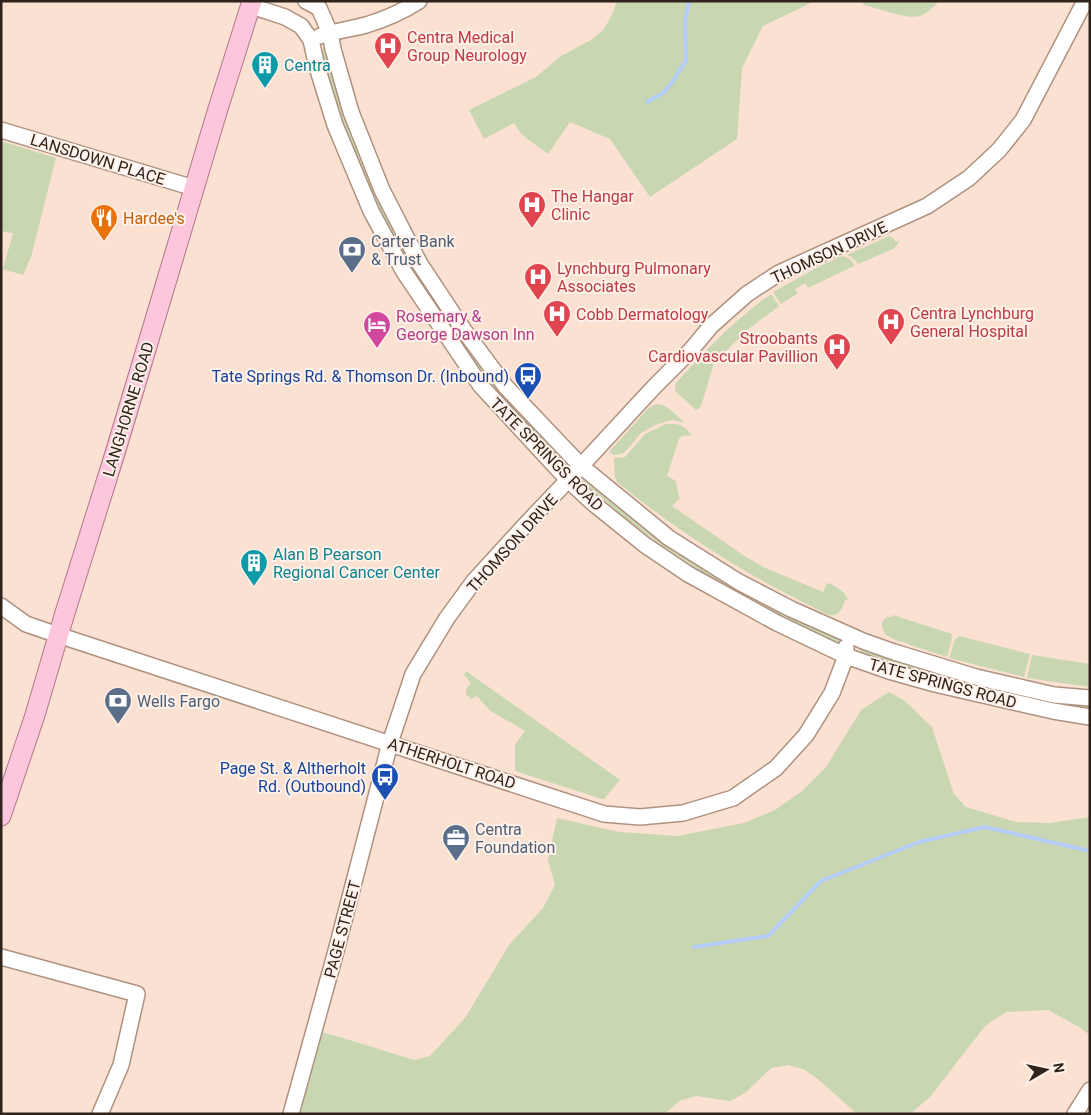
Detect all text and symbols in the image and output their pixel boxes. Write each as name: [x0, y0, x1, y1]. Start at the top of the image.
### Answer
place label: Centra Medical Group Neurology: [407, 28, 527, 65]
hospital icon: Centra Medical Group Neurology: [373, 31, 403, 70]
building icon: Centra: [250, 50, 280, 89]
place label: Centra: [284, 56, 331, 75]
street label: LANSDOWN PLACE: [28, 130, 168, 189]
place label: The Hangar Clinic: [551, 187, 634, 224]
hospital icon: The Hangar Clinic: [517, 190, 547, 229]
restaurant icon: Hardee's: [89, 203, 119, 242]
place label: Hardee's: [123, 209, 185, 228]
street label: THOMSON DRIVE: [768, 217, 890, 288]
place label: Carter Bank & Trust: [371, 232, 456, 269]
bank icon: Carter Bank & Trust: [337, 235, 367, 274]
place label: Lynchburg Pulmonary Associates: [557, 259, 711, 296]
hospital icon: Lynchburg Pulmonary Associates: [523, 262, 553, 301]
hospital icon: Cobb Dermatology: [542, 299, 572, 338]
place label: Centra Lynchburg General Hospital: [910, 304, 1034, 341]
place label: Cobb Dermatology: [576, 305, 709, 324]
place label: Rosemary & George Dawson Inn: [396, 307, 535, 344]
hospital icon: Centra Lynchburg General Hospital: [876, 307, 906, 346]
hotel icon: Rosemary & George Dawson Inn: [362, 310, 392, 349]
place label: Stroobants Cardiovascular Pavillion: [648, 329, 818, 366]
hospital icon: Stroobants Cardiovascular Pavillion: [822, 332, 852, 371]
street label: LANGHORNE ROAD: [99, 339, 158, 479]
bus stop icon: Tate Springs Rd. & Thomson Dr. (Inbound): [513, 361, 543, 400]
place label: Tate Springs Rd. & Thomson Dr. (Inbound): [212, 367, 509, 386]
street label: TATE SPRINGS ROAD: [486, 394, 607, 515]
street label: THOMSON DRIVE: [463, 490, 562, 596]
place label: Alan B Pearson Regional Cancer Center: [273, 545, 440, 582]
building icon: Alan B Pearson Regional Cancer Center: [239, 548, 269, 587]
street label: TATE SPRINGS ROAD: [867, 655, 1019, 712]
bank icon: Wells Fargo: [103, 686, 133, 725]
place label: Wells Fargo: [137, 692, 220, 711]
street label: ATHERHOLT ROAD: [386, 734, 518, 793]
place label: Page St. & Altherholt Rd. (Outbound): [220, 759, 366, 796]
bus stop icon: Page St. & Altherholt Rd. (Outbound): [370, 762, 400, 801]
place label: Centra Foundation: [475, 820, 555, 857]
office icon: Centra Foundation: [441, 823, 471, 862]
street label: PAGE STREET: [320, 878, 365, 980]
north arrow: [1021, 1045, 1071, 1095]
text: N: [1050, 1062, 1068, 1074]

